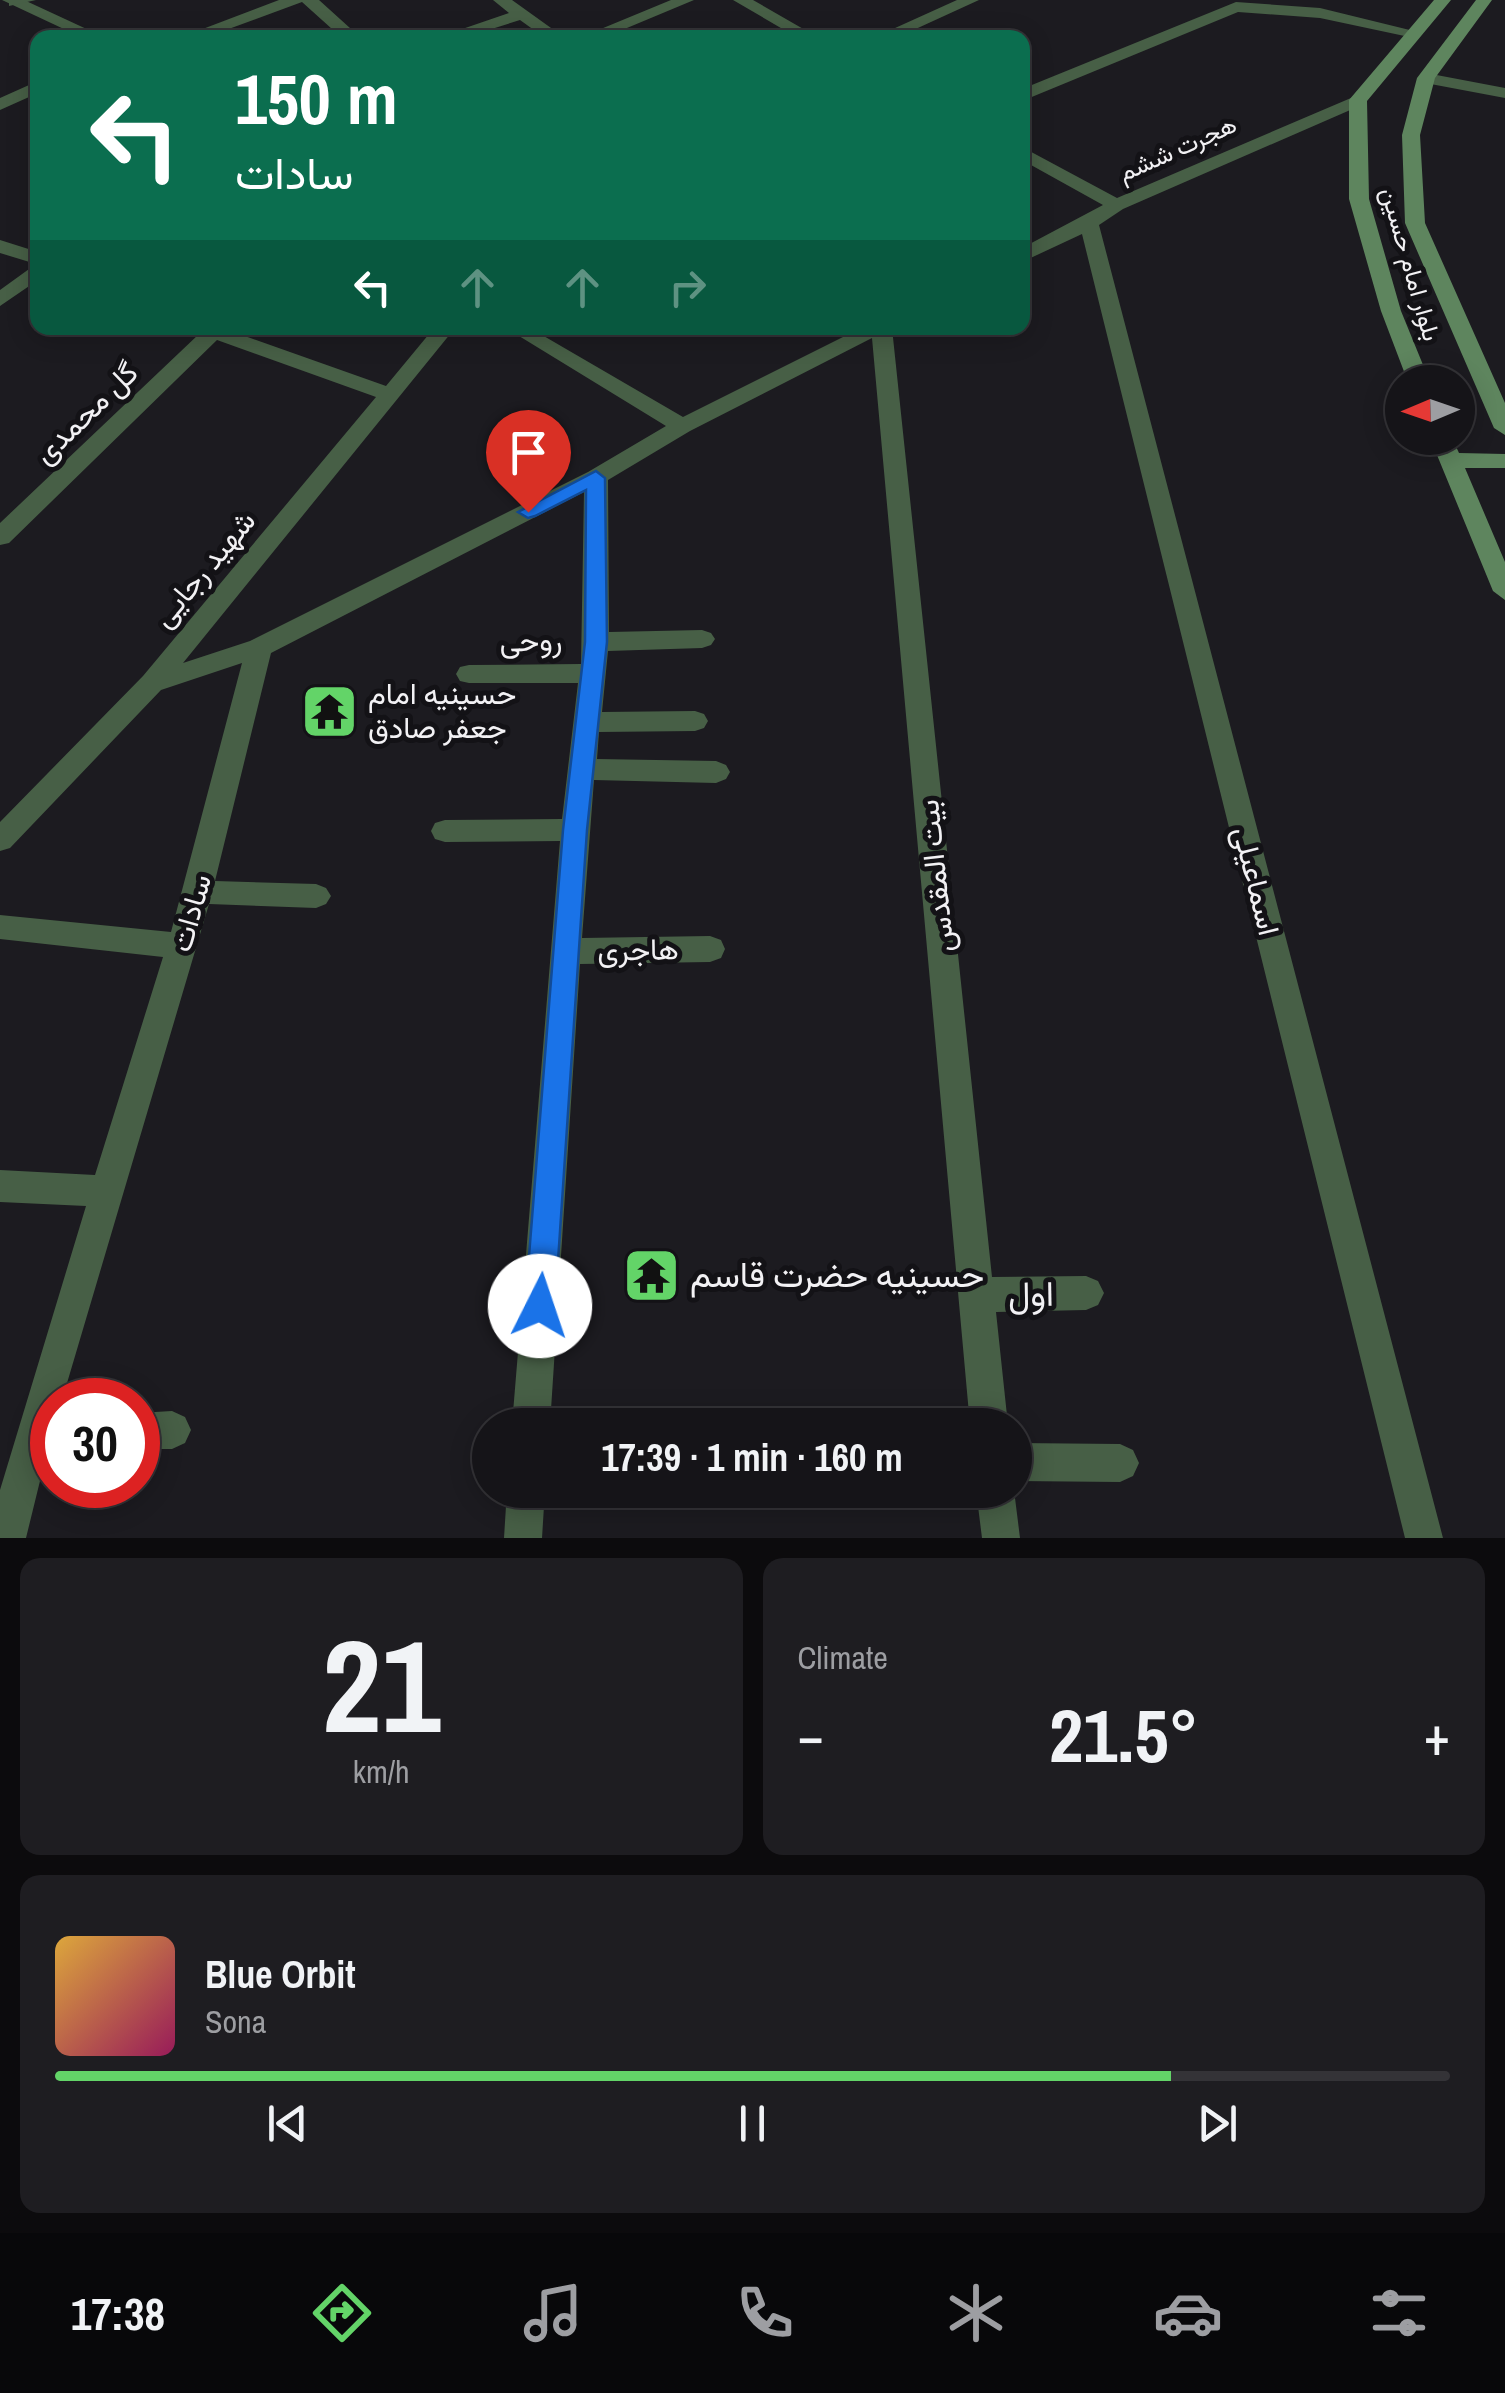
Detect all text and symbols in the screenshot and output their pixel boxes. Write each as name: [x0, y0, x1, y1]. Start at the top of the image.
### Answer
text: 150 m: [235, 52, 398, 146]
icon: left: [70, 70, 200, 200]
street label: هجرت ششم: [1112, 107, 1242, 189]
text: سادات: [235, 142, 354, 203]
street label: بلوار امام حسین: [1373, 183, 1449, 345]
icon: left: [345, 260, 400, 315]
icon: ahead: [450, 260, 505, 315]
icon: ahead: [555, 260, 610, 315]
icon: right: [660, 260, 715, 315]
street label: گل محمدی: [24, 352, 146, 472]
north arrow: [1385, 365, 1475, 455]
map controls: [1385, 365, 1475, 455]
pin: [486, 410, 571, 513]
icon: arrive: [501, 425, 556, 480]
street label: شهید رجایی: [143, 501, 264, 635]
street label: روحی: [499, 619, 563, 661]
place label: حسینیه امام جعفر صادق: [368, 673, 516, 747]
temple icon: حسینیه امام جعفر صادق: [299, 681, 359, 741]
street label: بیت المقدس: [907, 798, 963, 955]
street label: اسماعیلی: [1224, 822, 1290, 940]
street label: سادات: [160, 869, 220, 956]
street label: هاجری: [597, 928, 679, 970]
temple icon: حسینیه حضرت قاسم: [621, 1245, 681, 1305]
place label: حسینیه حضرت قاسم: [690, 1251, 984, 1298]
position arrow: [488, 1254, 592, 1358]
street label: اول: [1008, 1270, 1054, 1317]
speed limit sign: 30: [30, 1378, 160, 1508]
text: 17:39 · 1 min · 160 m: [601, 1432, 903, 1483]
text: 21: [322, 1597, 441, 1773]
text: Climate: [798, 1636, 888, 1679]
text: 21.5°: [1049, 1684, 1199, 1785]
text: −: [798, 1698, 824, 1772]
text: +: [1424, 1698, 1450, 1772]
text: km/h: [353, 1750, 410, 1793]
text: Blue Orbit: [205, 1949, 356, 2000]
text: Sona: [205, 2000, 266, 2043]
icon: previous: [260, 2096, 315, 2151]
icon: pause: [725, 2096, 780, 2151]
icon: next: [1190, 2096, 1245, 2151]
icon: directions: [307, 2278, 377, 2348]
icon: music: [518, 2278, 588, 2348]
icon: phone: [730, 2278, 800, 2348]
icon: climate: [941, 2278, 1011, 2348]
icon: car: [1153, 2278, 1223, 2348]
icon: filters: [1364, 2278, 1434, 2348]
text: 17:38: [71, 2283, 165, 2344]

